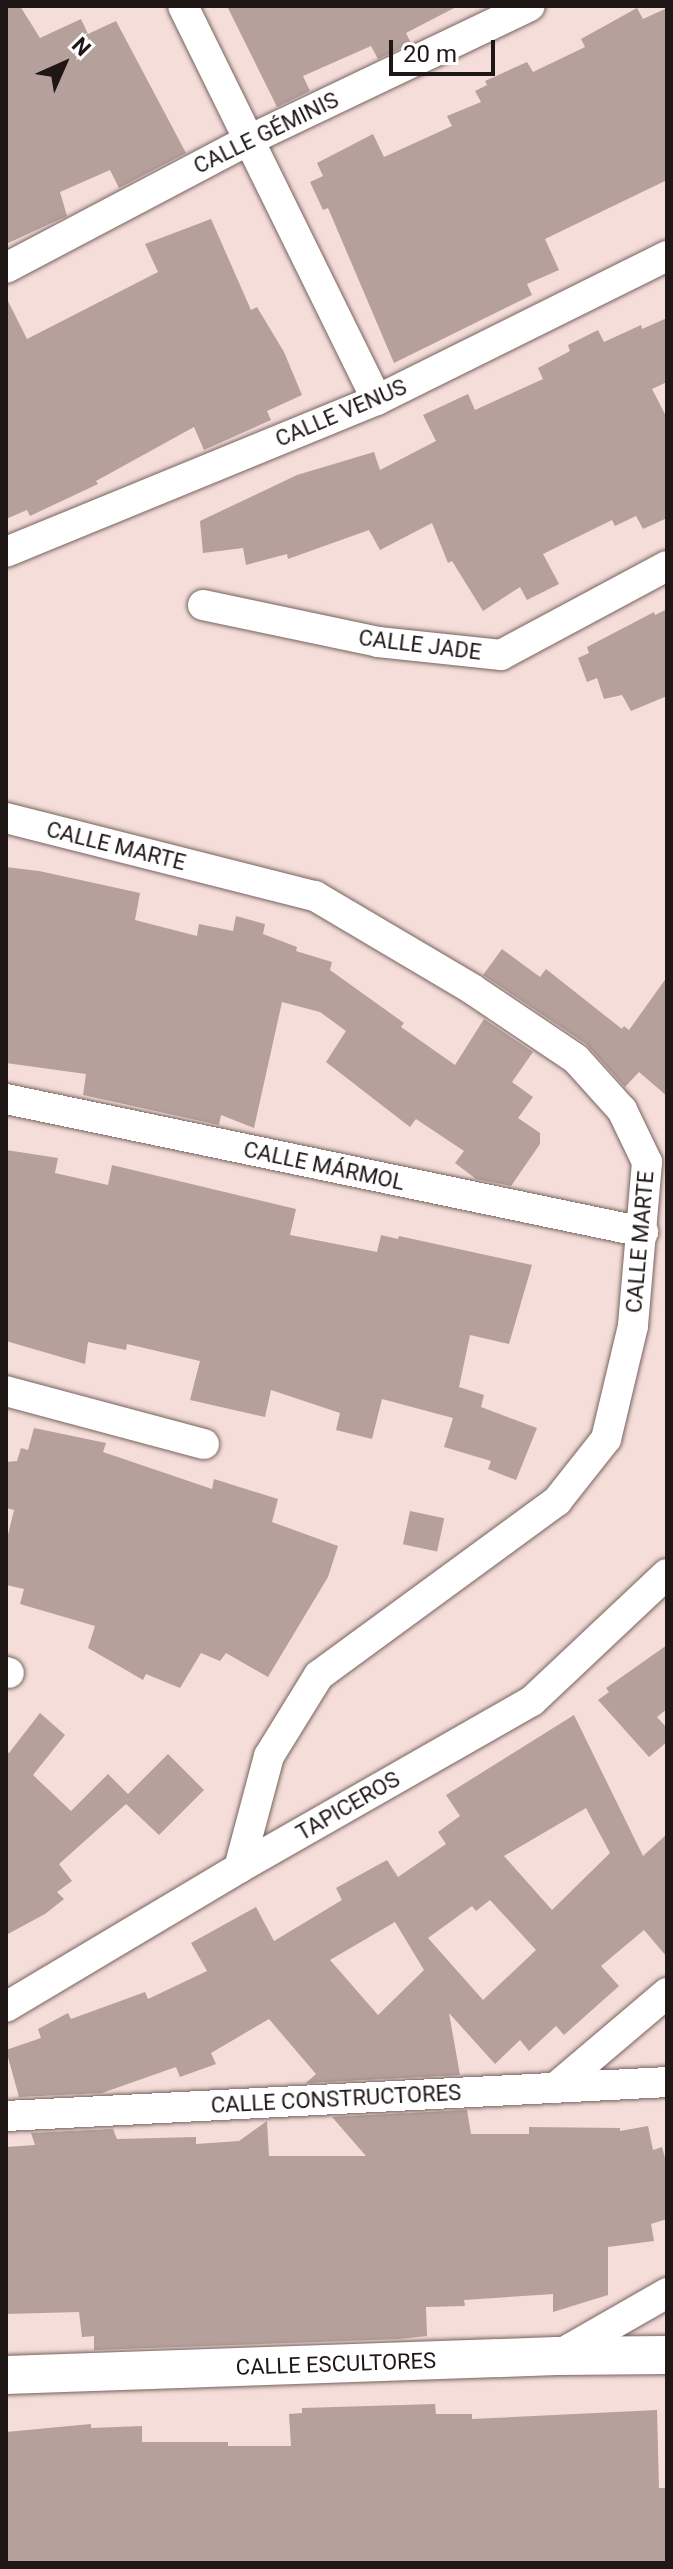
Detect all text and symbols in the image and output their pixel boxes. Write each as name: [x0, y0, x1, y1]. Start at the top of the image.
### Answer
north arrow: [24, 24, 104, 104]
scale bar: [393, 24, 499, 74]
text: N: [67, 32, 96, 61]
text: 20 m: [403, 40, 457, 68]
street label: CALLE GÉMINIS: [189, 87, 343, 179]
street label: CALLE VENUS: [271, 374, 411, 452]
street label: CALLE JADE: [357, 624, 483, 666]
street label: CALLE MARTE: [44, 816, 188, 876]
street label: CALLE MÁRMOL: [241, 1136, 407, 1196]
street label: CALLE MARTE: [621, 1170, 659, 1314]
street label: TAPICEROS: [292, 1766, 404, 1846]
street label: CALLE CONSTRUCTORES: [210, 2079, 462, 2119]
street label: CALLE ESCULTORES: [235, 2347, 437, 2381]

